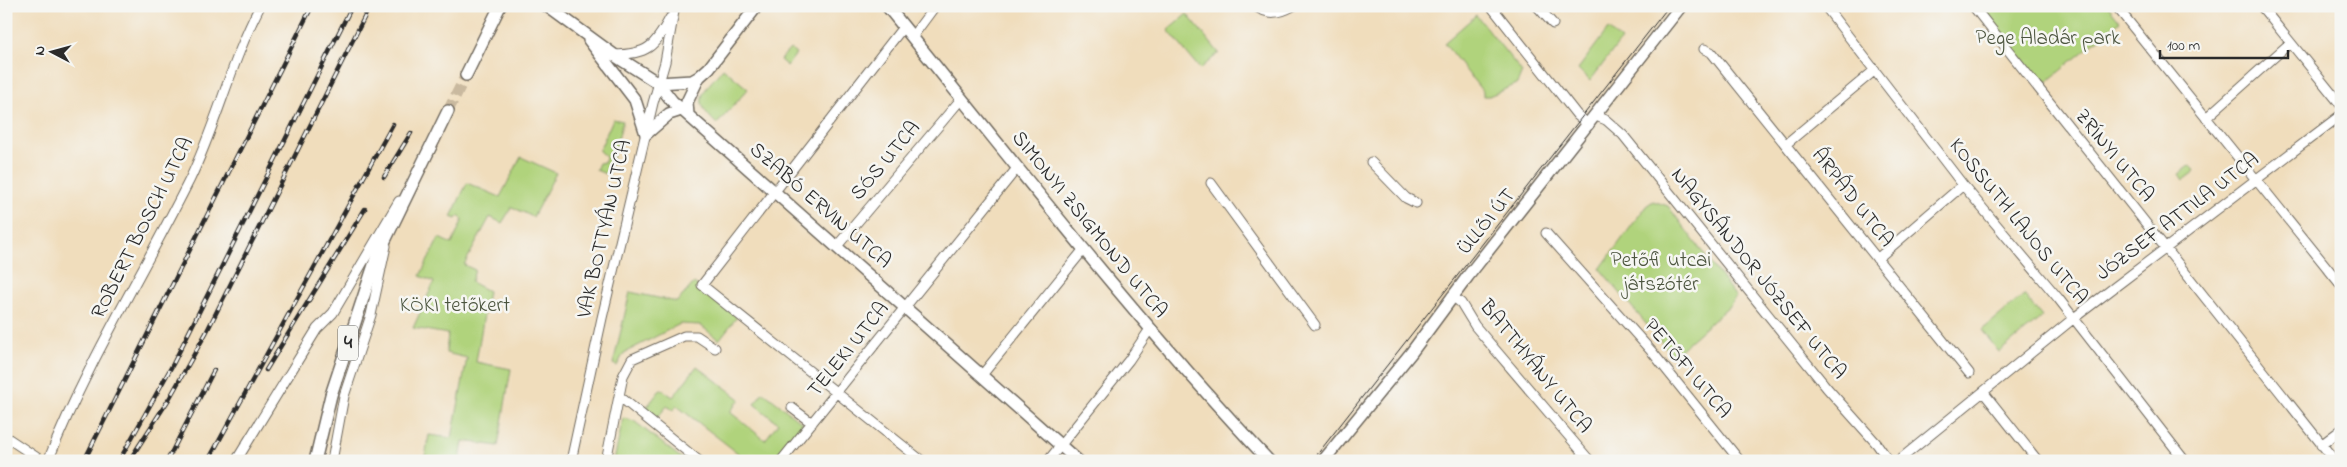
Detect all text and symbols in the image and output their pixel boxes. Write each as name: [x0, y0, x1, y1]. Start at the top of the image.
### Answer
park label: Pege Aladár park: [1976, 24, 2121, 56]
north arrow: [28, 28, 78, 78]
scale bar: [2160, 28, 2287, 60]
text: 100 m: [2167, 35, 2200, 57]
text: N: [30, 45, 51, 57]
street label: ZRÍNYI UTCA: [2067, 103, 2161, 209]
street label: SÓS UTCA: [844, 115, 928, 207]
street label: SIMONYI ZSIGMOND UTCA: [1004, 125, 1174, 325]
street label: ROBERT BOSCH UTCA: [84, 132, 202, 324]
street label: KOSSUTH LAJOS UTCA: [1941, 132, 2095, 312]
street label: SZABÓ ERVIN UTCA: [742, 136, 898, 276]
street label: VAK BOTTYÁN UTCA: [569, 137, 640, 322]
street label: ÁRPÁD UTCA: [1804, 141, 1901, 254]
street label: JÓZSEF ATTILA UTCA: [2090, 146, 2266, 288]
street label: NAGYSÁNDOR JÓZSEF UTCA: [1663, 161, 1854, 386]
street label: ÜLLŐI ÚT: [1451, 182, 1523, 262]
park label: Petőfi utcai játszótér: [1611, 246, 1711, 300]
park label: KÖKI tetőkert: [400, 291, 510, 321]
street label: BATTHYÁNY UTCA: [1471, 292, 1599, 440]
street label: TELEKI UTCA: [801, 296, 897, 404]
street label: PETŐFI UTCA: [1636, 312, 1738, 426]
road number: 4: [338, 326, 358, 360]

